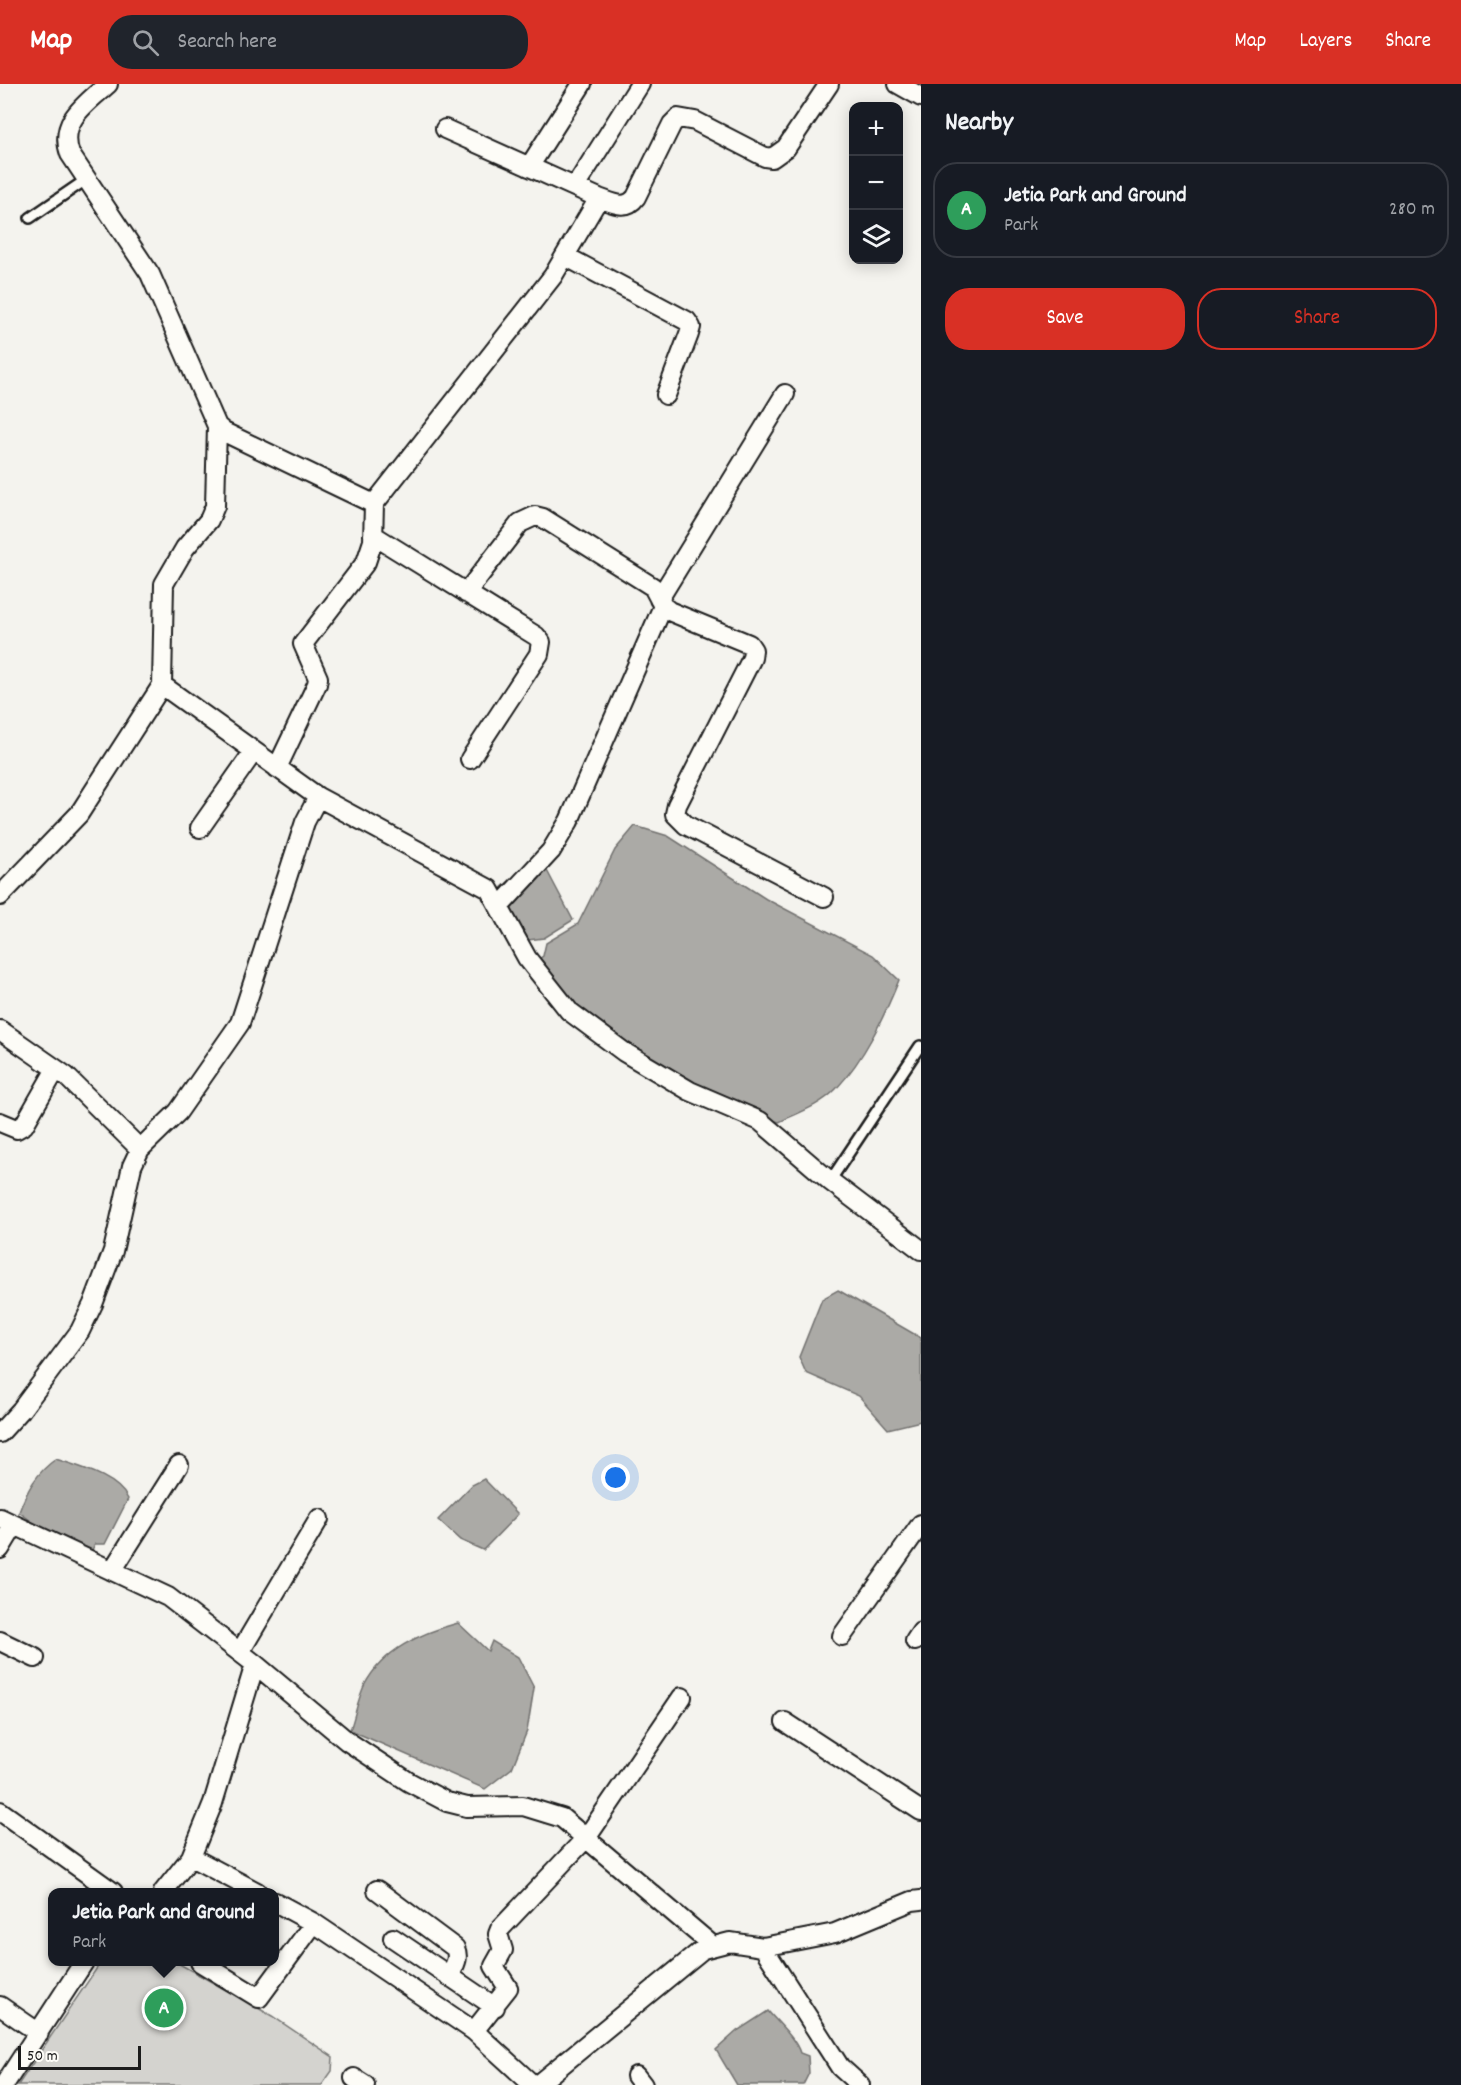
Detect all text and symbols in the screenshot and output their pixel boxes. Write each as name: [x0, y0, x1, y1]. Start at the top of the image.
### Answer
search box: [108, 15, 528, 69]
text: Map: [30, 22, 72, 62]
icon: search: [129, 26, 162, 59]
text: Search here: [177, 27, 277, 58]
text: Map: [1235, 27, 1266, 57]
text: Layers: [1299, 27, 1352, 57]
text: Share: [1385, 27, 1431, 57]
map controls: [849, 102, 903, 264]
button: +: [849, 102, 903, 156]
text: Nearby: [945, 105, 1013, 142]
button: −: [849, 156, 903, 210]
text: Jetia Park and Ground: [1004, 181, 1187, 212]
text: A: [961, 196, 972, 224]
text: 280 m: [1389, 196, 1435, 224]
button: layers: [849, 210, 903, 264]
text: Park: [1004, 212, 1038, 240]
button: Save: [945, 288, 1185, 350]
button: Share: [1197, 288, 1437, 350]
your location: [601, 1463, 630, 1492]
popup: [48, 1888, 279, 1966]
text: Jetia Park and Ground: [72, 1898, 255, 1929]
text: Park: [72, 1929, 106, 1957]
pin: A: [144, 1986, 184, 2030]
scale bar: [18, 2043, 141, 2070]
text: 50 m: [27, 2045, 58, 2068]

